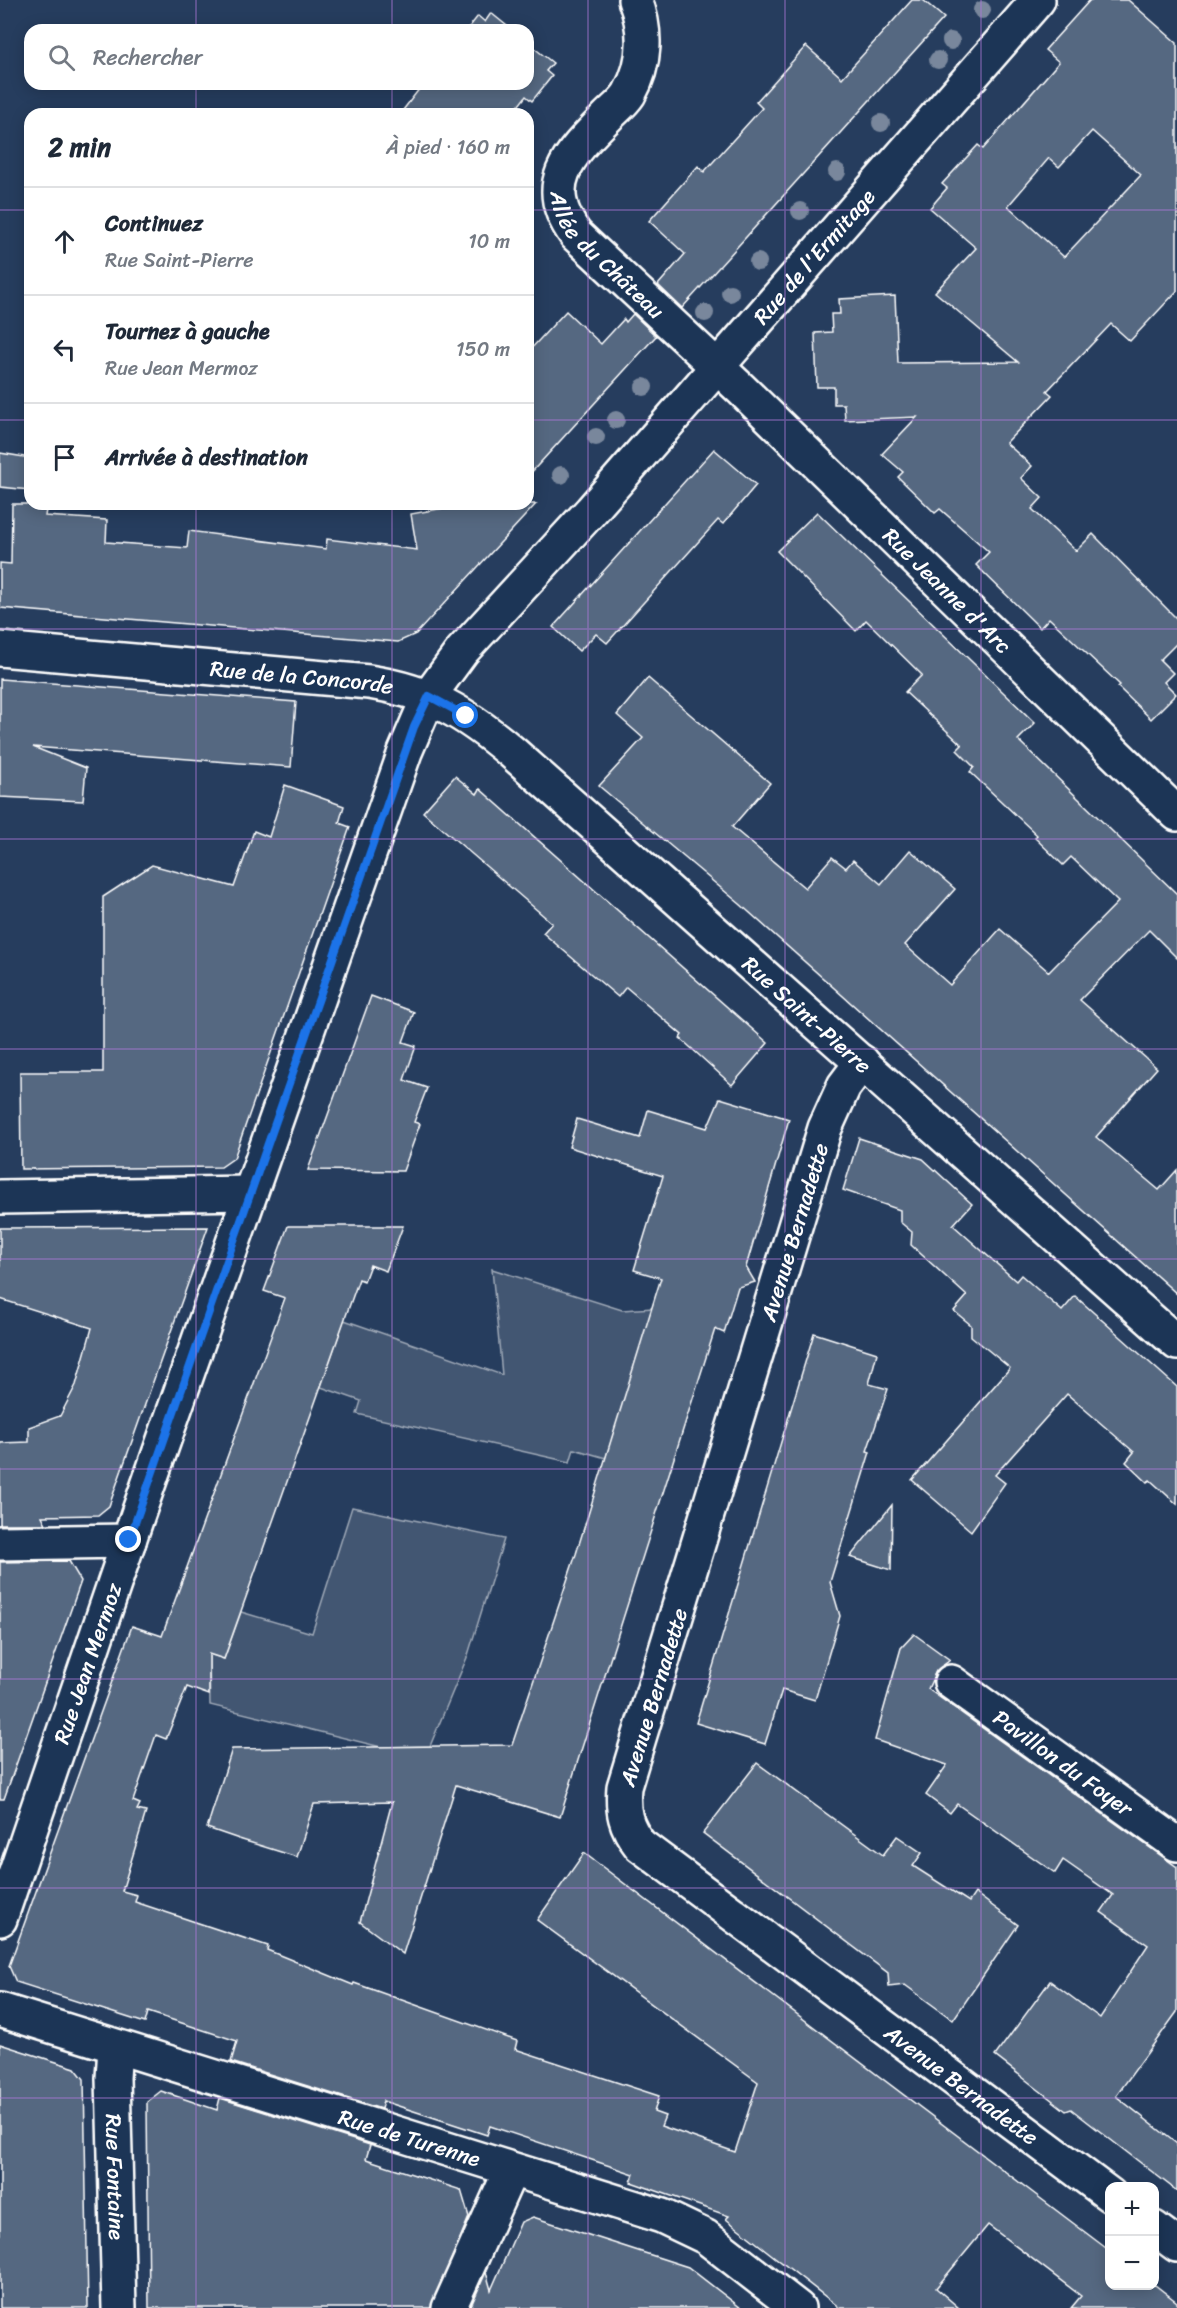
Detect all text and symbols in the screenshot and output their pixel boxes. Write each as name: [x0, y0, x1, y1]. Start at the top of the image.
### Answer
search box: [24, 24, 534, 90]
text: Rechercher: [93, 38, 203, 77]
icon: search: [45, 41, 78, 74]
text: 2 min: [48, 124, 111, 170]
text: À pied · 160 m: [386, 130, 510, 165]
street label: Rue de l'Ermitage: [743, 179, 886, 334]
street label: Allée du Château: [538, 188, 674, 329]
text: Continuez: [105, 204, 203, 243]
text: 10 m: [468, 224, 510, 259]
icon: ahead: [48, 225, 81, 258]
text: Rue Saint-Pierre: [105, 243, 254, 278]
text: Tournez à gauche: [105, 312, 270, 351]
text: 150 m: [456, 332, 510, 367]
icon: left: [48, 333, 81, 366]
text: Rue Jean Mermoz: [105, 351, 258, 386]
text: Arrivée à destination: [105, 438, 308, 477]
icon: arrive: [48, 441, 81, 474]
street label: Rue Jeanne d'Arc: [873, 518, 1021, 664]
street label: Rue de la Concorde: [208, 649, 397, 706]
route start: [452, 702, 478, 728]
street label: Rue Saint-Pierre: [733, 946, 881, 1084]
street label: Avenue Bernadette: [749, 1138, 840, 1327]
route end: [115, 1526, 141, 1552]
street label: Rue Jean Mermoz: [42, 1577, 133, 1749]
street label: Avenue Bernadette: [608, 1603, 699, 1792]
street label: Pavillon du Foyer: [984, 1699, 1143, 1828]
street label: Avenue Bernadette: [875, 2013, 1047, 2156]
street label: Rue de Turenne: [334, 2097, 486, 2179]
street label: Rue Fontaine: [94, 2113, 136, 2241]
map controls: [1105, 2182, 1159, 2290]
button: +: [1105, 2182, 1159, 2236]
button: −: [1105, 2236, 1159, 2290]

